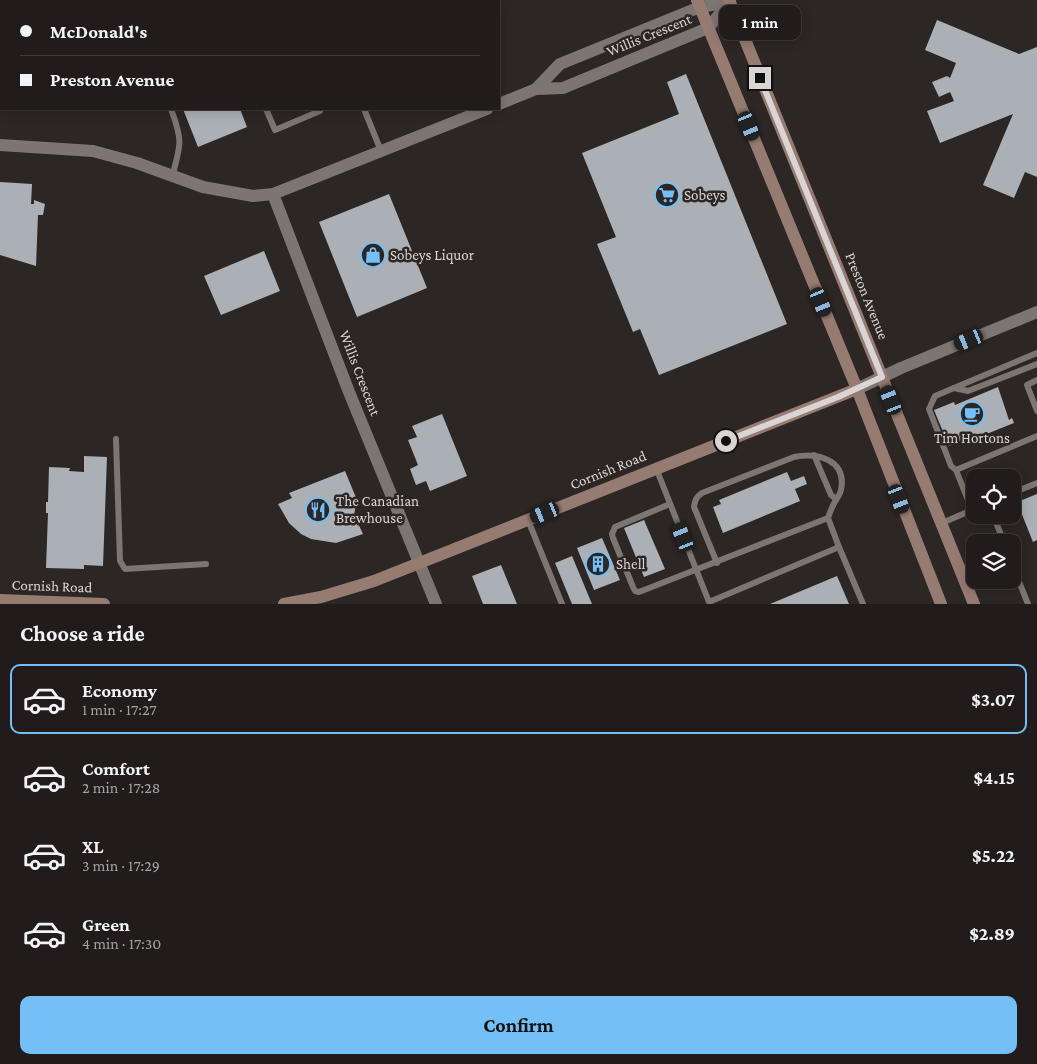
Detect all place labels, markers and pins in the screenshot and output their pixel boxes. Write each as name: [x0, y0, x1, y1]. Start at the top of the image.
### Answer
supermarket icon: Sobeys: [654, 182, 680, 208]
place label: Sobeys: [684, 187, 726, 204]
shop icon: Sobeys Liquor: [360, 242, 386, 268]
place label: Sobeys Liquor: [390, 247, 475, 264]
cafe icon: Tim Hortons: [959, 401, 985, 427]
place label: Tim Hortons: [934, 430, 1010, 446]
place label: The Canadian Brewhouse: [336, 493, 419, 526]
restaurant icon: The Canadian Brewhouse: [305, 497, 331, 523]
building icon: Shell: [585, 551, 611, 577]
place label: Shell: [616, 556, 646, 572]

